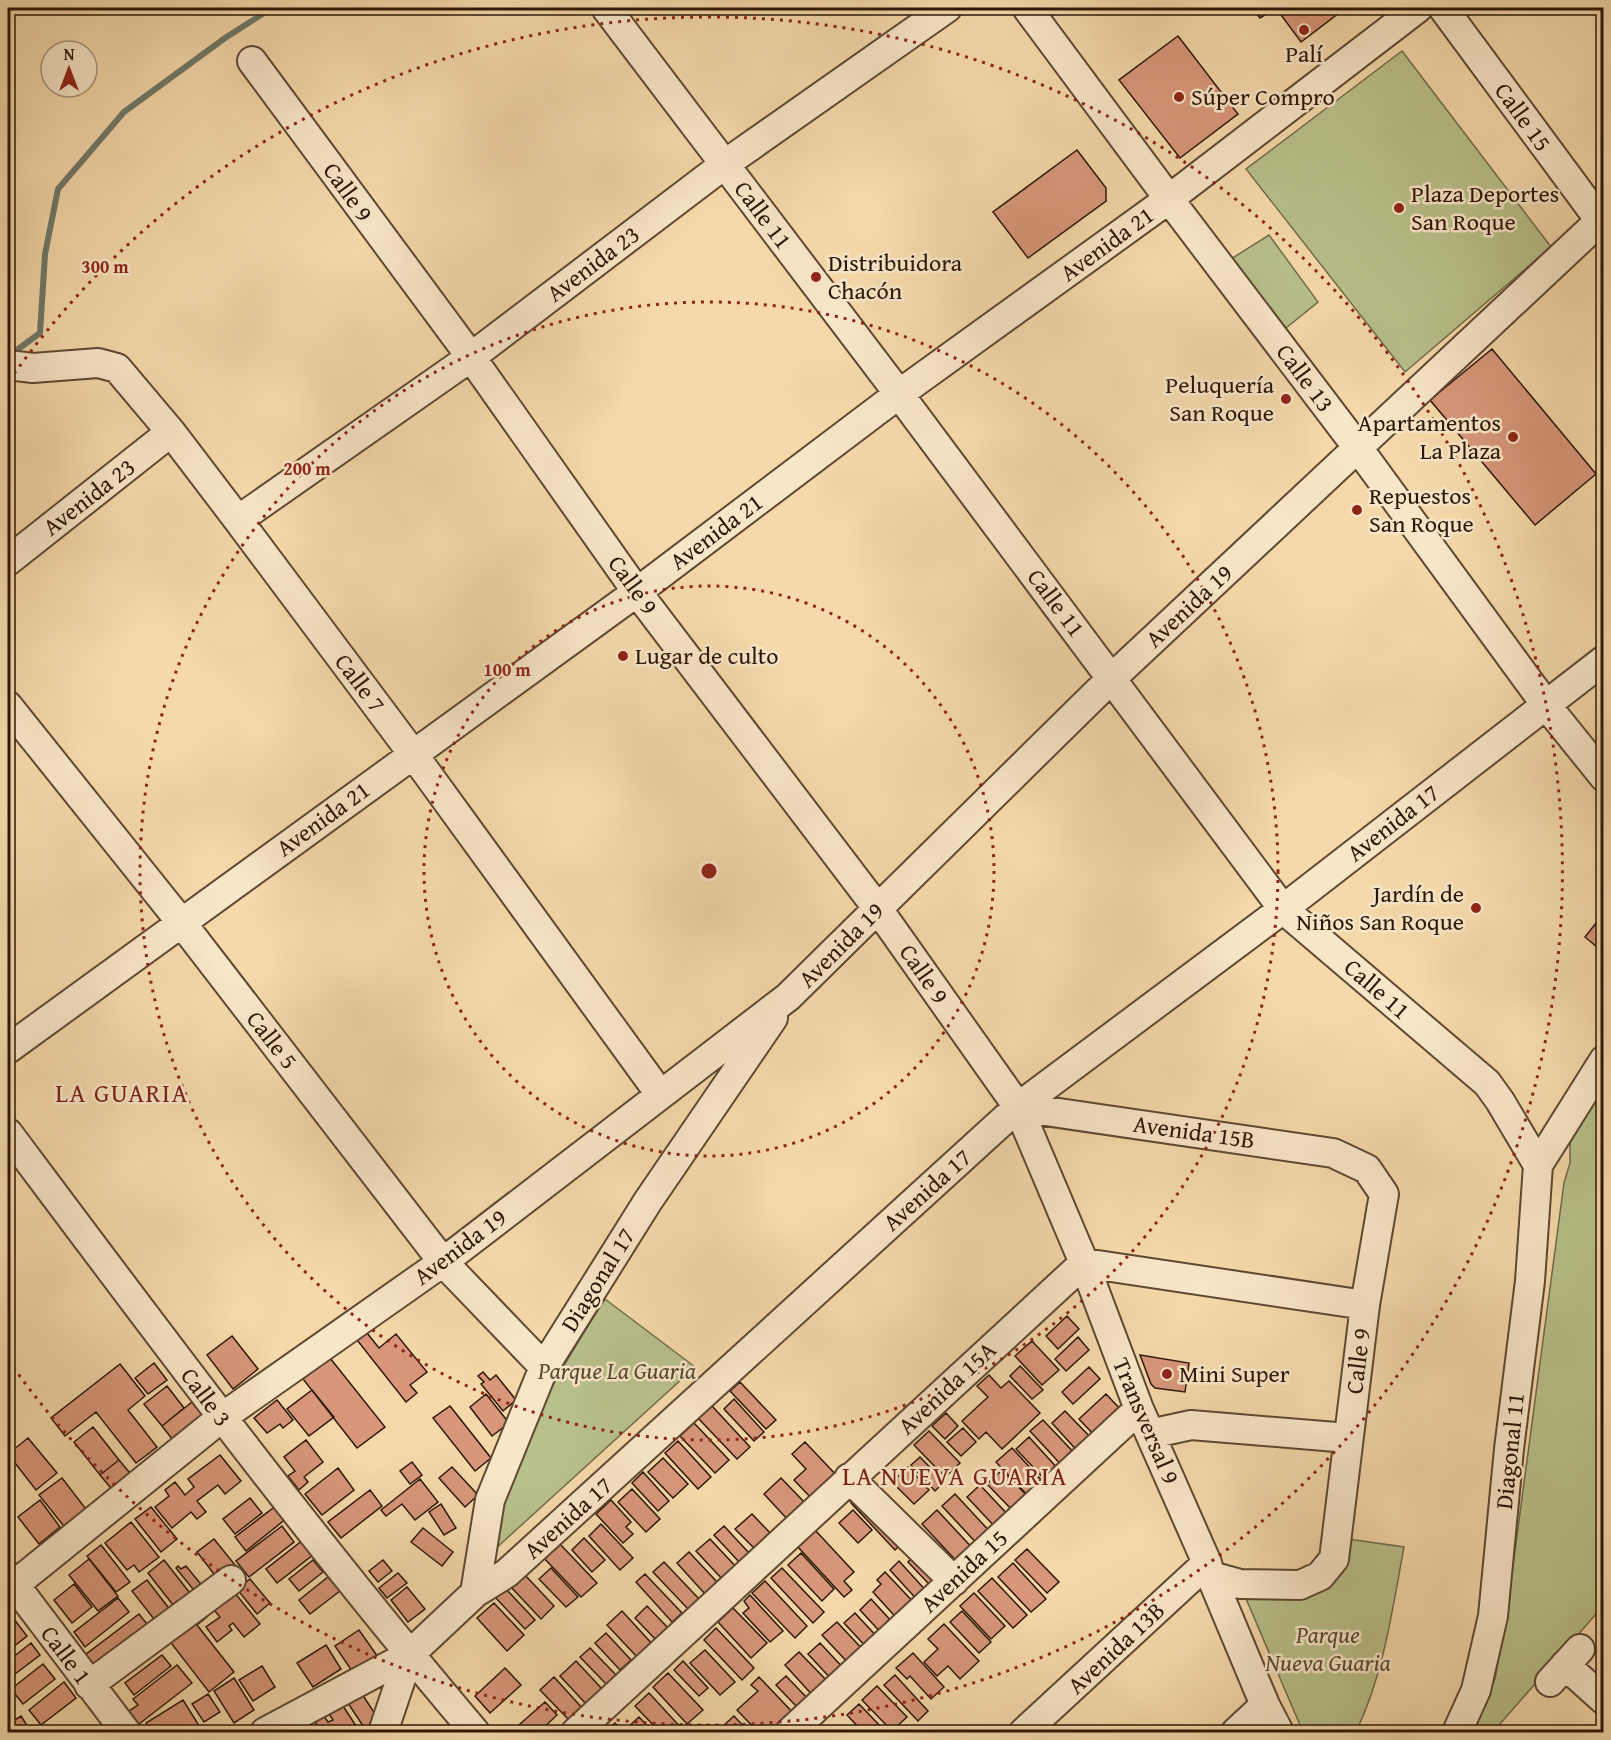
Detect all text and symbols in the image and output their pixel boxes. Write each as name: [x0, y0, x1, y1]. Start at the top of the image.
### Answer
marker: Palí: [1297, 23, 1311, 37]
place label: Palí: [1285, 36, 1324, 71]
north arrow: [39, 39, 99, 99]
text: N: [64, 42, 75, 66]
street label: Calle 15: [1486, 75, 1560, 158]
place label: Súper Compro: [1191, 79, 1335, 114]
marker: Súper Compro: [1172, 90, 1186, 104]
street label: Calle 9: [315, 155, 382, 229]
street label: Calle 11: [726, 173, 801, 256]
place label: Plaza Deportes San Roque: [1411, 176, 1559, 239]
street label: Avenida 21: [1052, 197, 1161, 290]
marker: Plaza Deportes San Roque: [1392, 201, 1406, 215]
street label: Avenida 23: [539, 217, 647, 310]
place label: Distribuidora Chacón: [828, 245, 963, 308]
text: 300 m: [81, 253, 129, 280]
marker: Distribuidora Chacón: [809, 270, 823, 284]
street label: Calle 13: [1268, 336, 1343, 419]
place label: Peluquería San Roque: [1165, 367, 1275, 430]
marker: Peluquería San Roque: [1279, 392, 1293, 406]
place label: Apartamentos La Plaza: [1358, 405, 1502, 468]
marker: Apartamentos La Plaza: [1506, 430, 1520, 444]
street label: Avenida 23: [35, 449, 142, 544]
text: 200 m: [283, 455, 331, 482]
place label: Repuestos San Roque: [1369, 478, 1474, 541]
street label: Avenida 21: [662, 485, 770, 578]
marker: Repuestos San Roque: [1350, 503, 1364, 517]
street label: Calle 9: [600, 548, 667, 622]
street label: Avenida 19: [1137, 556, 1240, 656]
street label: Calle 11: [1019, 561, 1094, 644]
place label: Lugar de culto: [635, 638, 779, 673]
street label: Calle 7: [327, 646, 394, 720]
marker: Lugar de culto: [616, 649, 630, 663]
text: 100 m: [483, 656, 531, 683]
street label: Avenida 21: [268, 772, 377, 865]
street label: Avenida 17: [1339, 775, 1446, 870]
centre of rings: [699, 861, 719, 881]
place label: Jardín de Niños San Roque: [1296, 876, 1464, 939]
street label: Avenida 19: [790, 894, 891, 995]
marker: Jardín de Niños San Roque: [1469, 901, 1483, 915]
street label: Calle 9: [891, 937, 958, 1011]
street label: Calle 11: [1337, 950, 1418, 1027]
street label: Calle 5: [238, 1003, 306, 1076]
district label: LA GUARIA: [55, 1073, 189, 1112]
street label: Avenida 15B: [1131, 1106, 1257, 1157]
street label: Avenida 17: [875, 1140, 979, 1239]
street label: Avenida 19: [406, 1200, 514, 1293]
street label: Diagonal 17: [552, 1221, 643, 1339]
street label: Calle 9: [1336, 1326, 1379, 1396]
street label: Avenida 15A: [890, 1332, 1004, 1442]
street label: Transversal 9: [1104, 1352, 1189, 1490]
park label: Parque La Guaria: [537, 1353, 696, 1388]
place label: Mini Super: [1179, 1356, 1290, 1391]
street label: Calle 3: [173, 1360, 240, 1434]
marker: Mini Super: [1160, 1367, 1174, 1381]
street label: Diagonal 11: [1486, 1391, 1533, 1511]
district label: LA NUEVA GUARIA: [842, 1456, 1068, 1495]
street label: Avenida 17: [516, 1468, 620, 1567]
street label: Avenida 15: [912, 1521, 1015, 1621]
street label: Avenida 13B: [1059, 1593, 1172, 1702]
park label: Parque Nueva Guaria: [1264, 1617, 1391, 1680]
street label: Calle 1: [33, 1618, 100, 1692]

